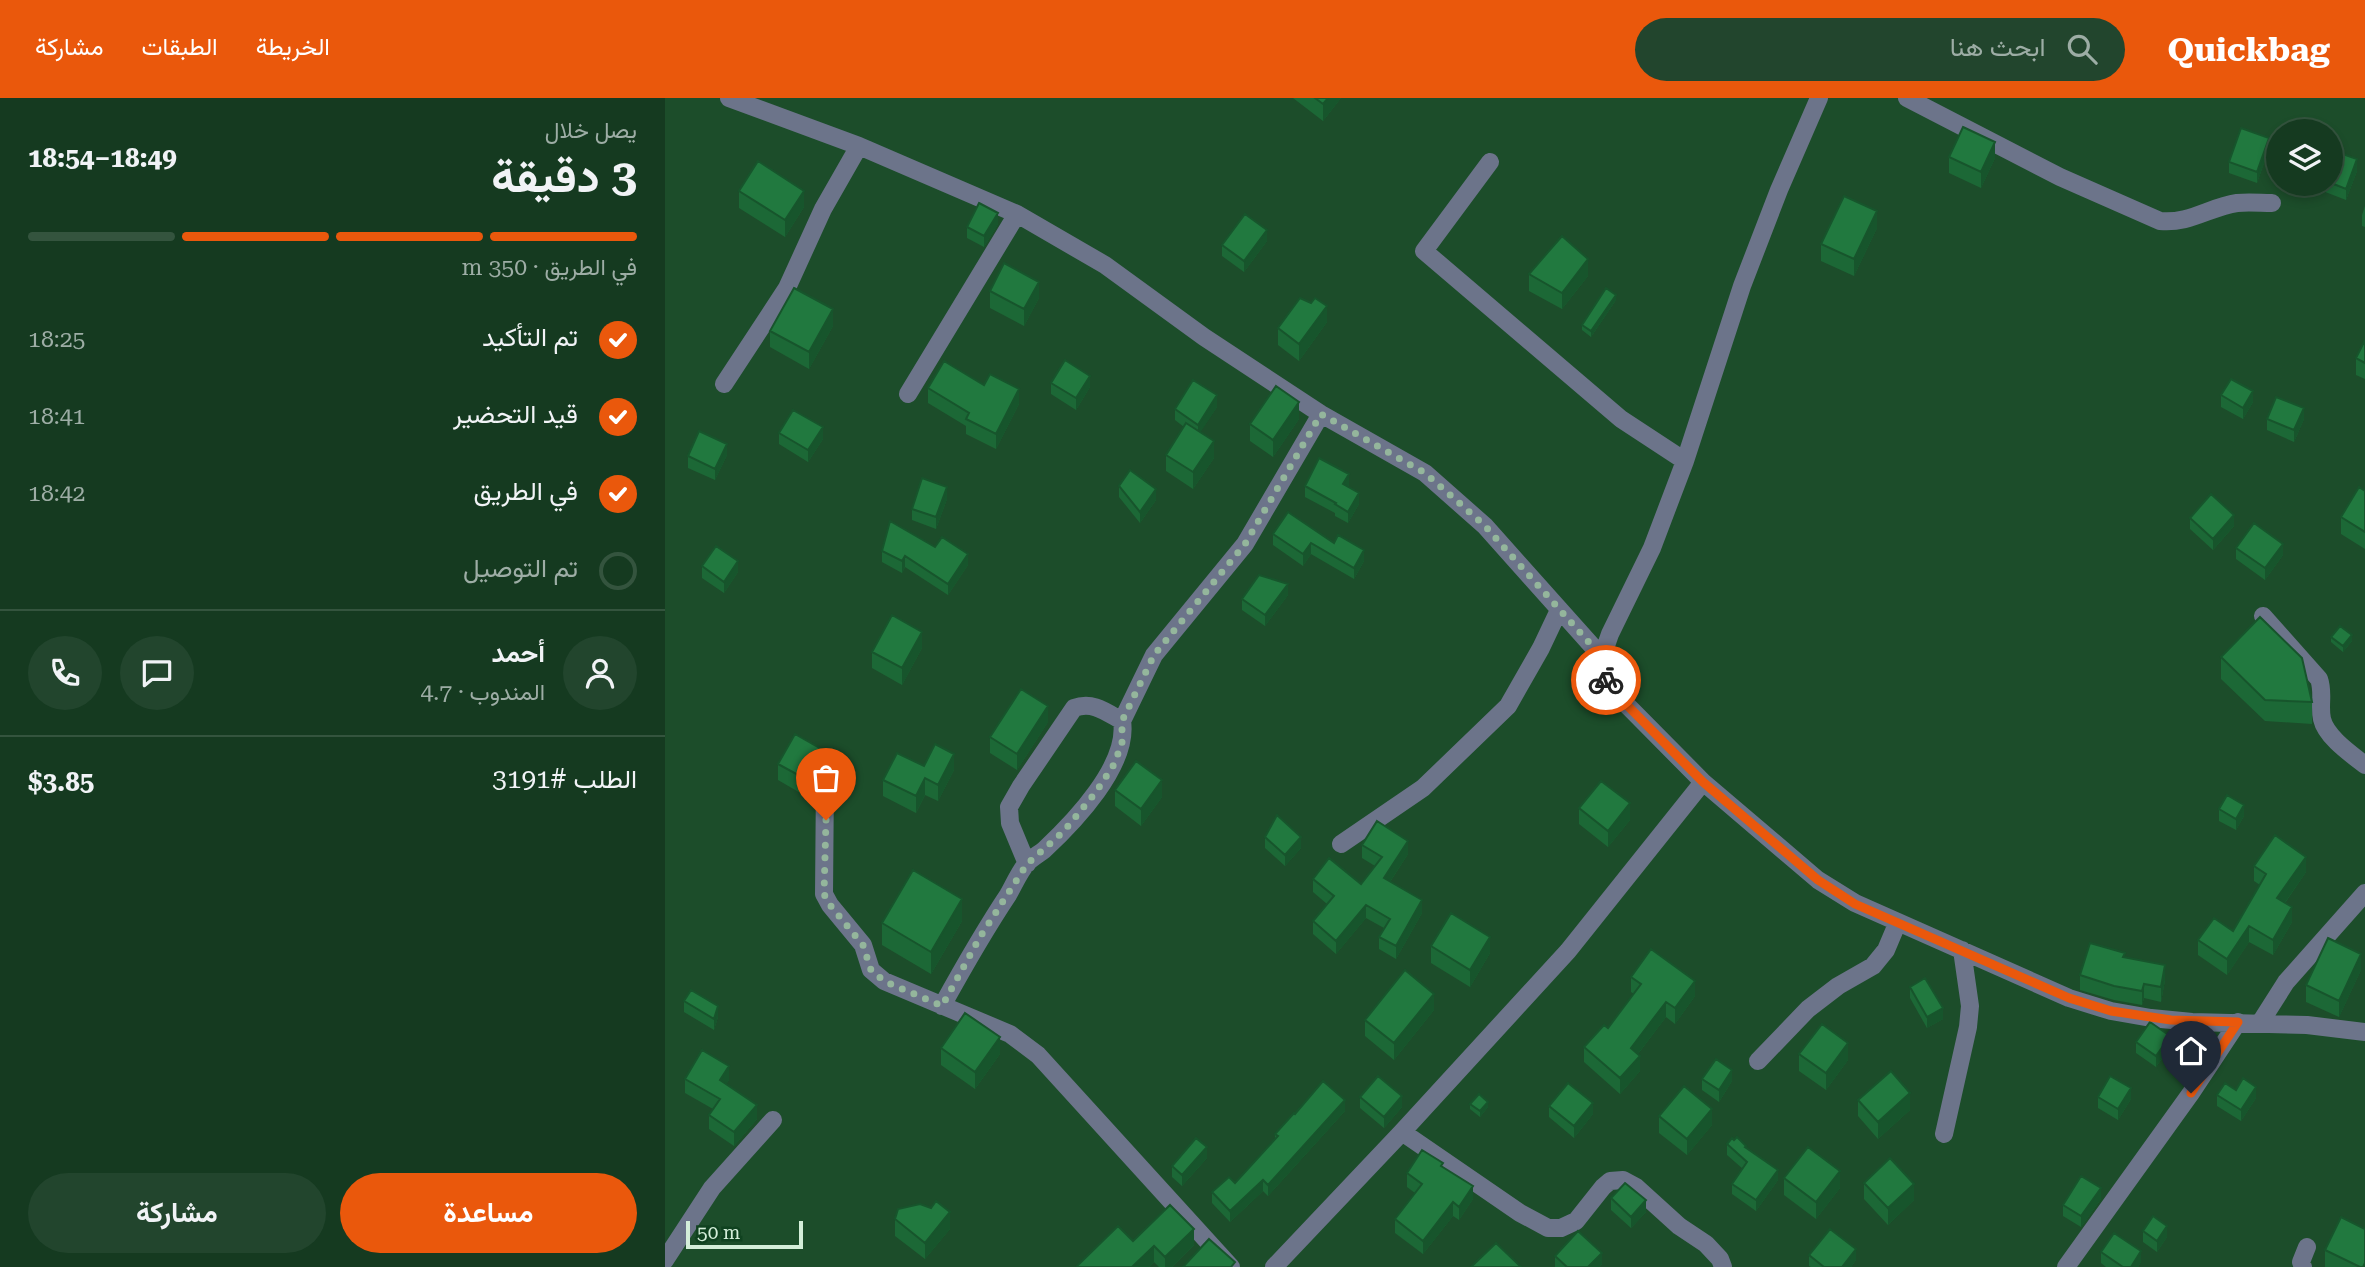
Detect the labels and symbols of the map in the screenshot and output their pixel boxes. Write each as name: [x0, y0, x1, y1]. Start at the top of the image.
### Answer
courier: [1571, 645, 1641, 715]
pin: [796, 748, 856, 820]
pin: [2161, 1021, 2221, 1093]
scale bar: [686, 1218, 803, 1250]

